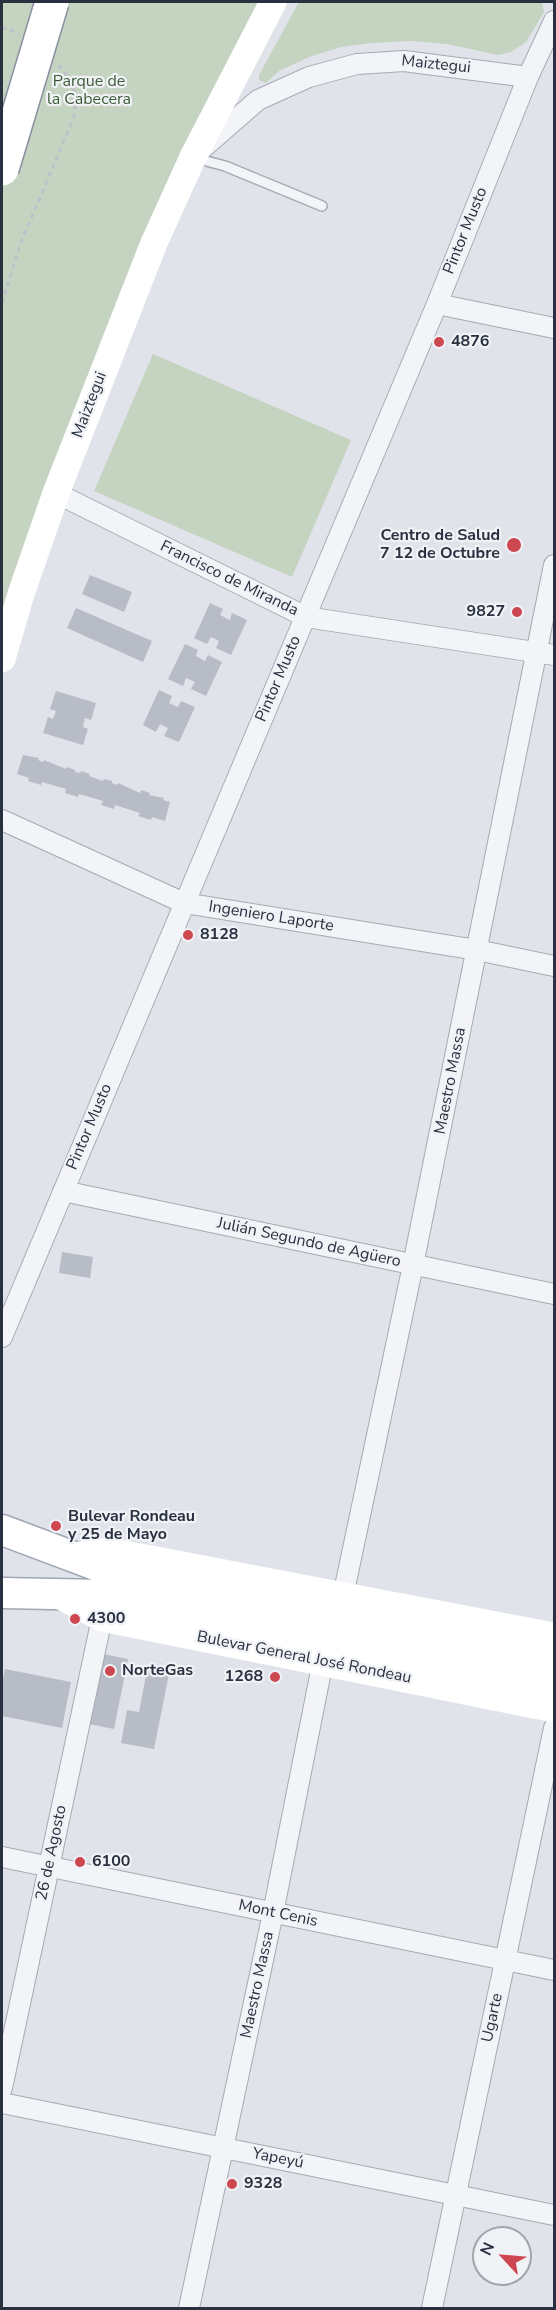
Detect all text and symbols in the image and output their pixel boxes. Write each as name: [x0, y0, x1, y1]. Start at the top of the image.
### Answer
street label: Maiztegui: [400, 52, 472, 78]
park label: Parque de la Cabecera: [47, 72, 131, 110]
street label: Pintor Musto: [440, 185, 492, 277]
place label: 4876: [451, 332, 489, 352]
marker: 4876: [432, 335, 446, 349]
street label: Maiztegui: [69, 369, 111, 441]
place label: Centro de Salud 7 12 de Octubre: [380, 526, 500, 564]
marker: Centro de Salud 7 12 de Octubre: [505, 536, 523, 554]
street label: Francisco de Miranda: [157, 537, 301, 621]
place label: 9827: [467, 602, 505, 622]
marker: 9827: [510, 605, 524, 619]
street label: Pintor Musto: [252, 633, 306, 725]
street label: Ingeniero Laporte: [207, 898, 335, 936]
place label: 8128: [200, 925, 238, 945]
marker: 8128: [181, 928, 195, 942]
street label: Maestro Massa: [431, 1026, 471, 1136]
street label: Pintor Musto: [63, 1081, 117, 1173]
street label: Julián Segundo de Agüero: [215, 1214, 403, 1272]
place label: Bulevar Rondeau y 25 de Mayo: [68, 1507, 195, 1545]
marker: Bulevar Rondeau y 25 de Mayo: [49, 1519, 63, 1533]
place label: 4300: [87, 1609, 125, 1629]
marker: 4300: [68, 1612, 82, 1626]
street label: Bulevar General José Rondeau: [195, 1628, 413, 1688]
place label: NorteGas: [122, 1661, 193, 1681]
marker: NorteGas: [103, 1664, 117, 1678]
place label: 1268: [225, 1667, 263, 1687]
marker: 1268: [268, 1670, 282, 1684]
street label: 26 de Agosto: [33, 1803, 71, 1903]
place label: 6100: [92, 1852, 130, 1872]
marker: 6100: [73, 1855, 87, 1869]
street label: Mont Cenis: [237, 1896, 319, 1932]
street label: Maestro Massa: [237, 1930, 279, 2040]
street label: Ugarte: [478, 1992, 508, 2044]
street label: Yapeyú: [251, 2145, 305, 2173]
place label: 9328: [244, 2174, 282, 2194]
marker: 9328: [225, 2177, 239, 2191]
north arrow: [472, 2226, 532, 2286]
text: N: [475, 2239, 500, 2259]

